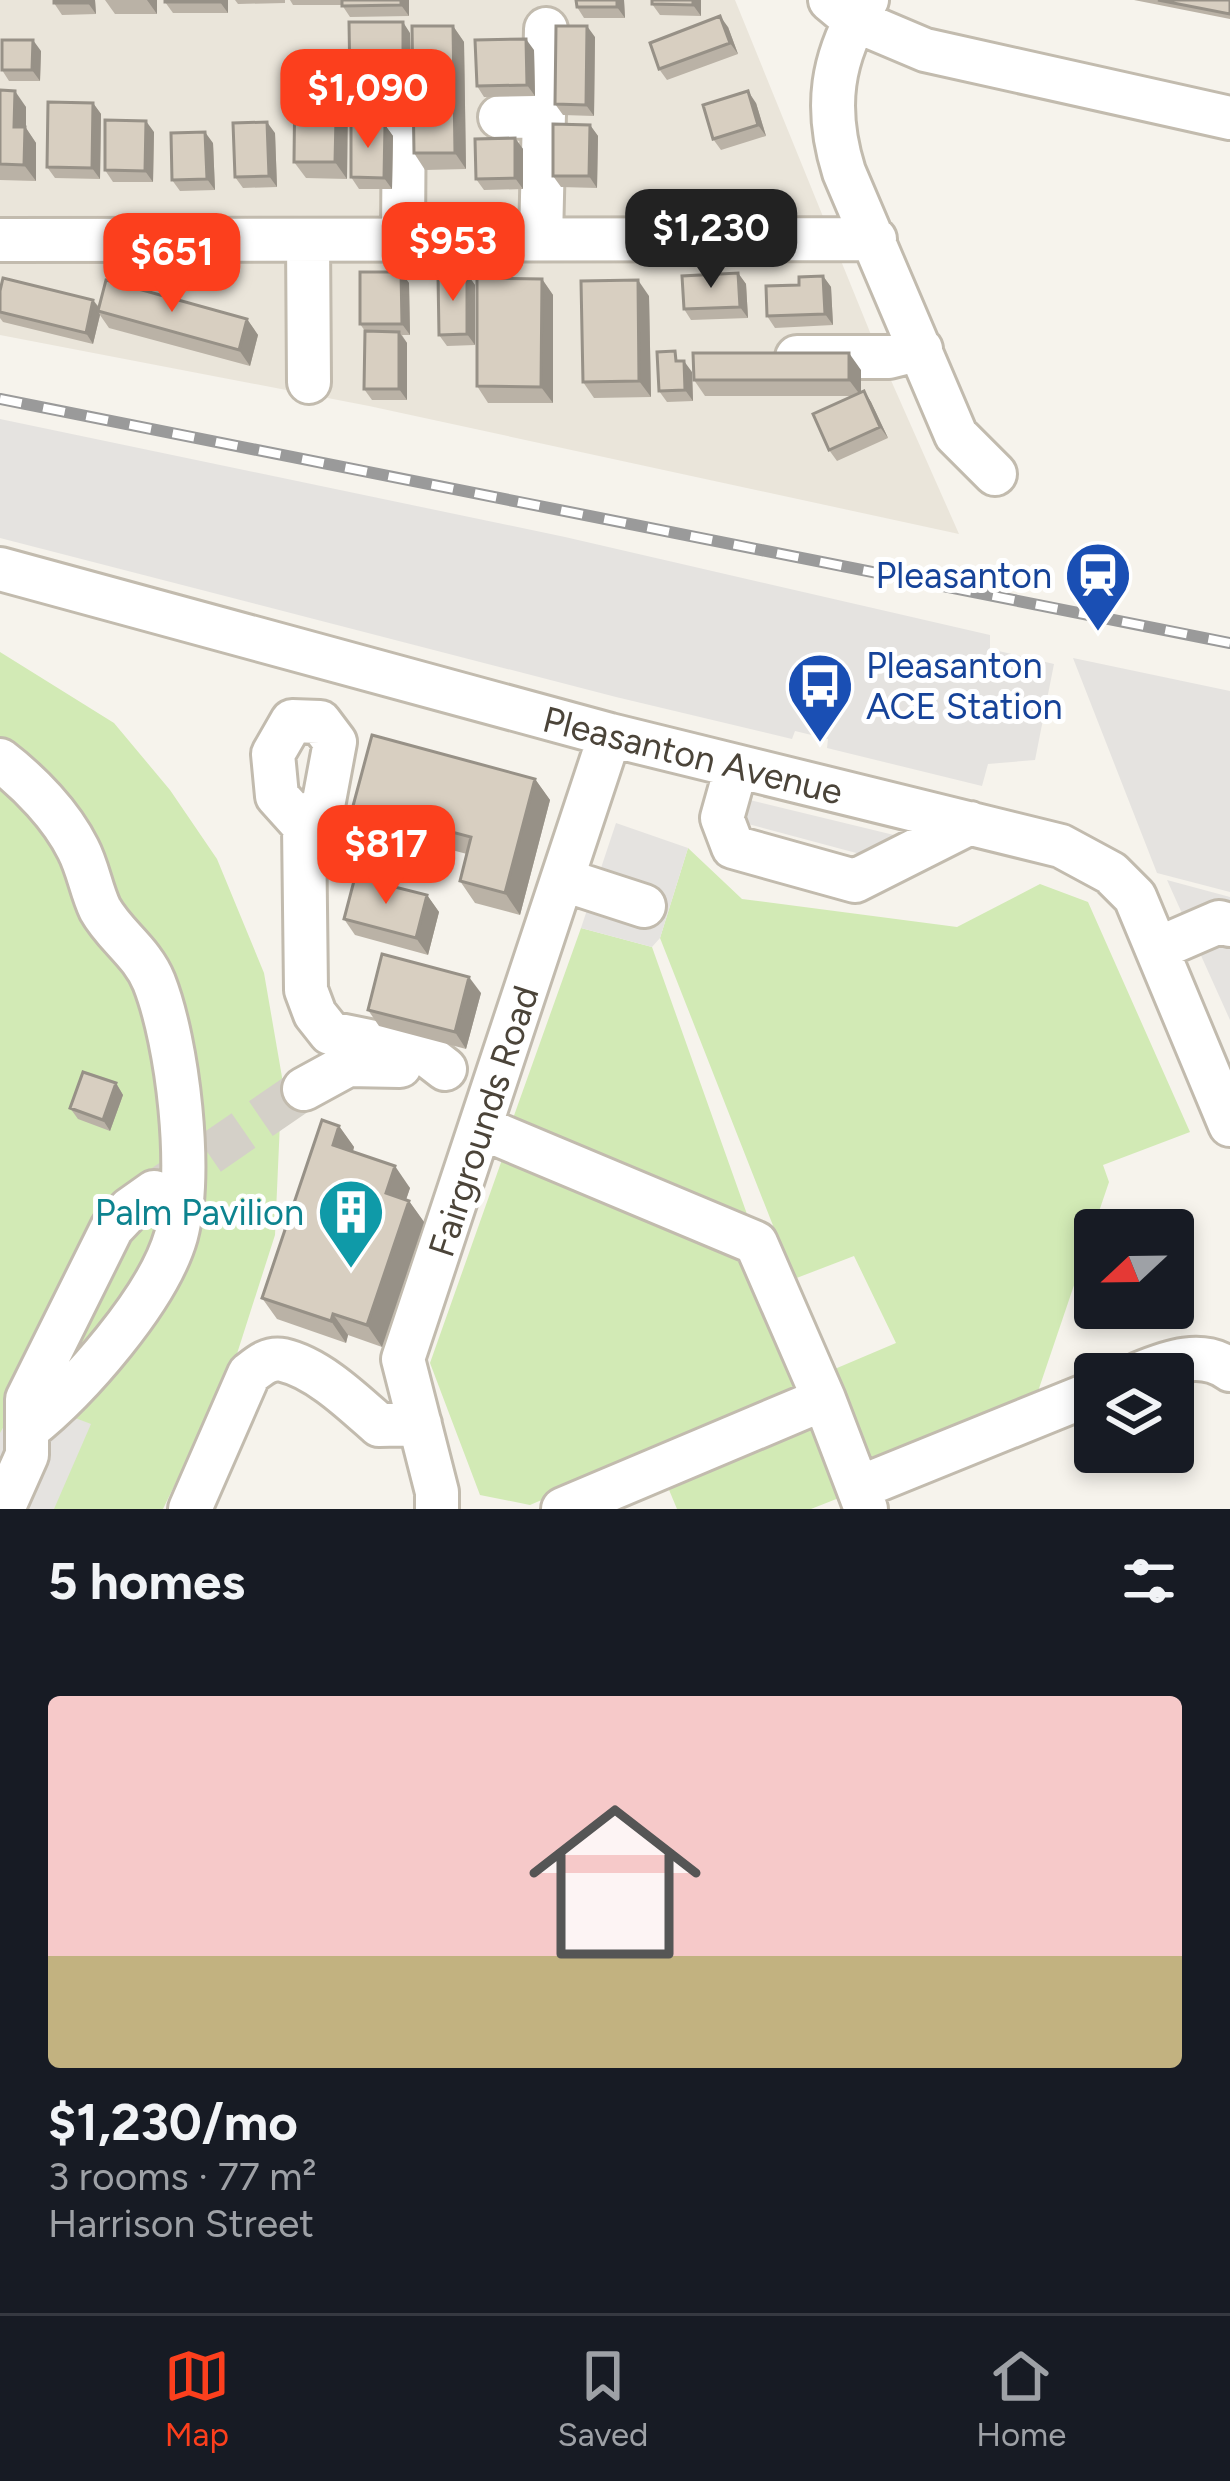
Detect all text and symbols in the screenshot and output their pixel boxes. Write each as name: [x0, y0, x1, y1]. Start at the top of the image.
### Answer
pin: $1,090: [270, 49, 466, 151]
text: $1,090: [307, 64, 429, 111]
pin: $1,230: [613, 189, 809, 291]
pin: $953: [382, 202, 524, 304]
text: $1,230: [652, 204, 770, 251]
pin: $651: [101, 213, 243, 315]
text: $953: [409, 217, 497, 264]
text: $651: [130, 228, 214, 275]
station icon: Pleasanton: [1063, 540, 1133, 634]
place label: Pleasanton: [876, 554, 1052, 597]
place label: Pleasanton ACE Station: [866, 644, 1063, 728]
bus stop icon: Pleasanton ACE Station: [785, 651, 855, 745]
street label: Pleasanton Avenue: [539, 697, 847, 813]
pin: $817: [315, 805, 457, 907]
text: $817: [344, 820, 428, 867]
street label: Fairgrounds Road: [419, 980, 548, 1262]
building icon: Palm Pavilion: [316, 1177, 386, 1271]
place label: Palm Pavilion: [95, 1191, 304, 1234]
north arrow: [1074, 1209, 1194, 1329]
map controls: [1074, 1209, 1194, 1473]
button: layers: [1074, 1353, 1194, 1473]
icon: filters: [1116, 1548, 1182, 1614]
text: 5 homes: [48, 1551, 245, 1612]
icon: home: [507, 1774, 723, 1990]
text: $1,230/mo: [48, 2092, 298, 2153]
text: 3 rooms · 77 m²: [48, 2153, 317, 2200]
text: Harrison Street: [48, 2200, 314, 2247]
tab: Map: [164, 2343, 230, 2454]
tab: Saved: [557, 2343, 648, 2454]
tab: Home: [976, 2343, 1066, 2454]

